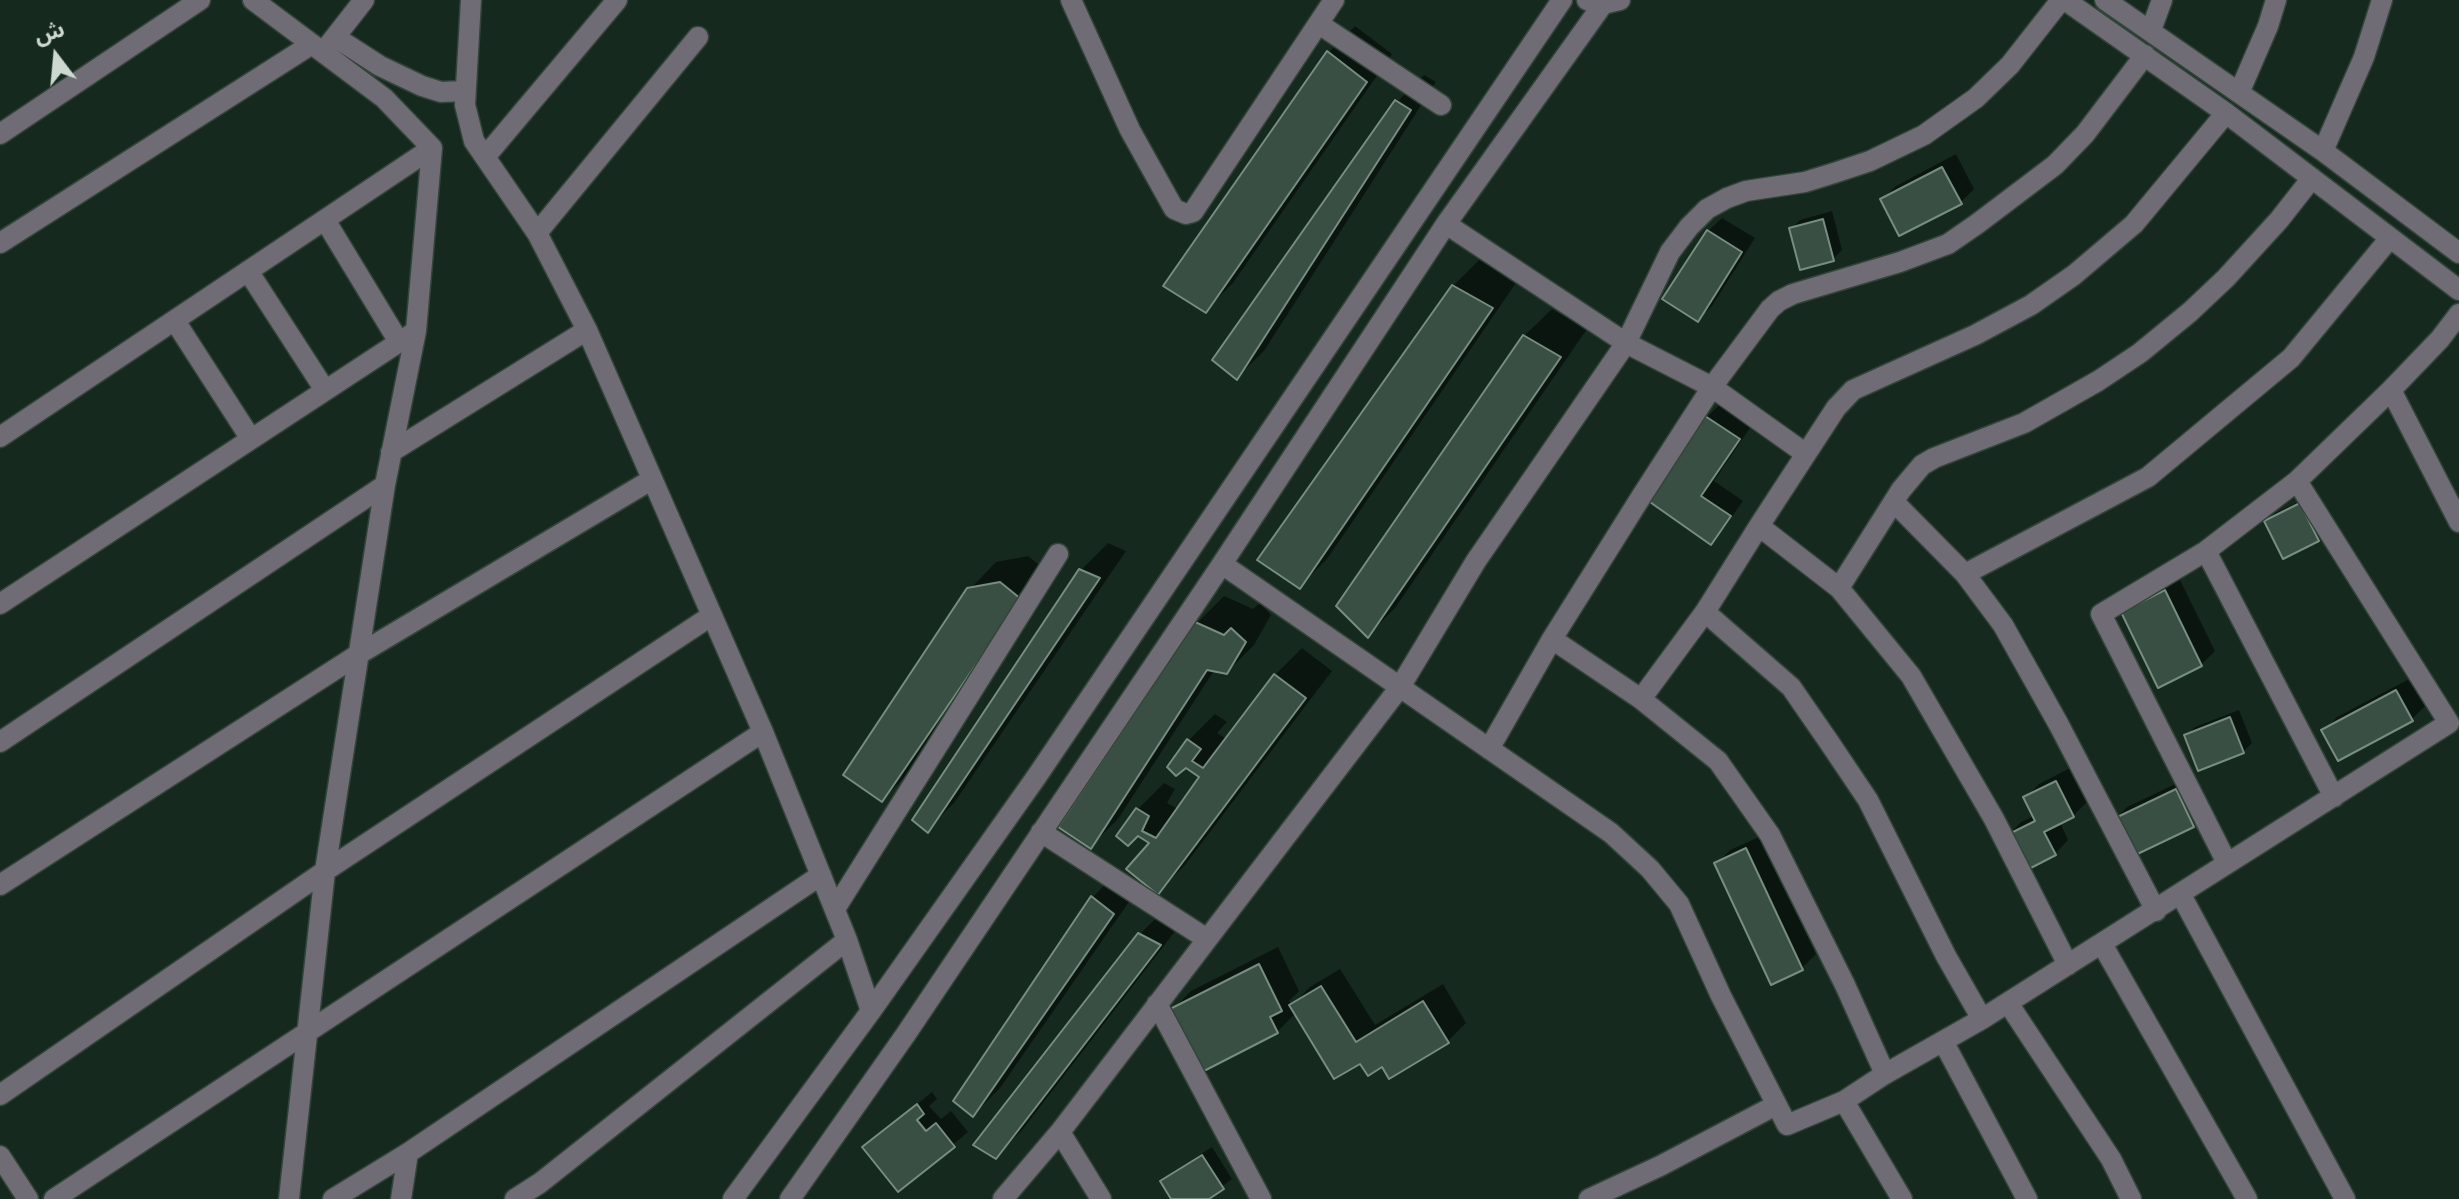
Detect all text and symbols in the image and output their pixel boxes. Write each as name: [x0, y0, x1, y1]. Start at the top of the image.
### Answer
text: ش: [31, 14, 68, 51]
north arrow: [16, 16, 96, 96]

